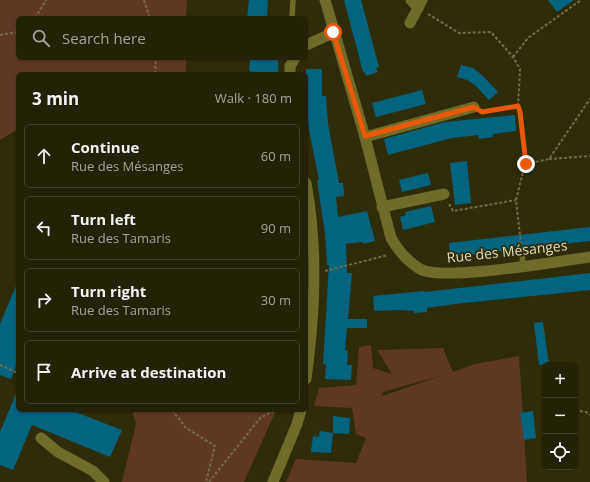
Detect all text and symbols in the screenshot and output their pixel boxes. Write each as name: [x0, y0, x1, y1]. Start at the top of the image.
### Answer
search box: [16, 16, 308, 60]
route start: [324, 23, 342, 41]
icon: search: [30, 27, 52, 49]
text: Search here: [62, 28, 146, 48]
text: 3 min: [32, 87, 79, 110]
text: Walk · 180 m: [215, 89, 292, 107]
text: Continue: [71, 137, 139, 157]
icon: ahead: [33, 145, 55, 167]
text: 60 m: [261, 147, 291, 165]
route end: [517, 155, 535, 173]
text: Rue des Mésanges: [71, 157, 183, 175]
text: Turn left: [71, 209, 136, 229]
icon: left: [33, 217, 55, 239]
text: 90 m: [261, 219, 291, 237]
text: Rue des Tamaris: [71, 229, 171, 247]
street label: Rue des Mésanges: [446, 235, 569, 267]
text: Turn right: [71, 281, 146, 301]
icon: right: [33, 289, 55, 311]
text: 30 m: [261, 291, 291, 309]
text: Rue des Tamaris: [71, 301, 171, 319]
icon: arrive: [33, 361, 55, 383]
text: Arrive at destination: [71, 362, 226, 382]
map controls: [542, 362, 578, 470]
button: +: [542, 362, 578, 398]
button: −: [542, 398, 578, 434]
button: locate: [542, 434, 578, 470]

